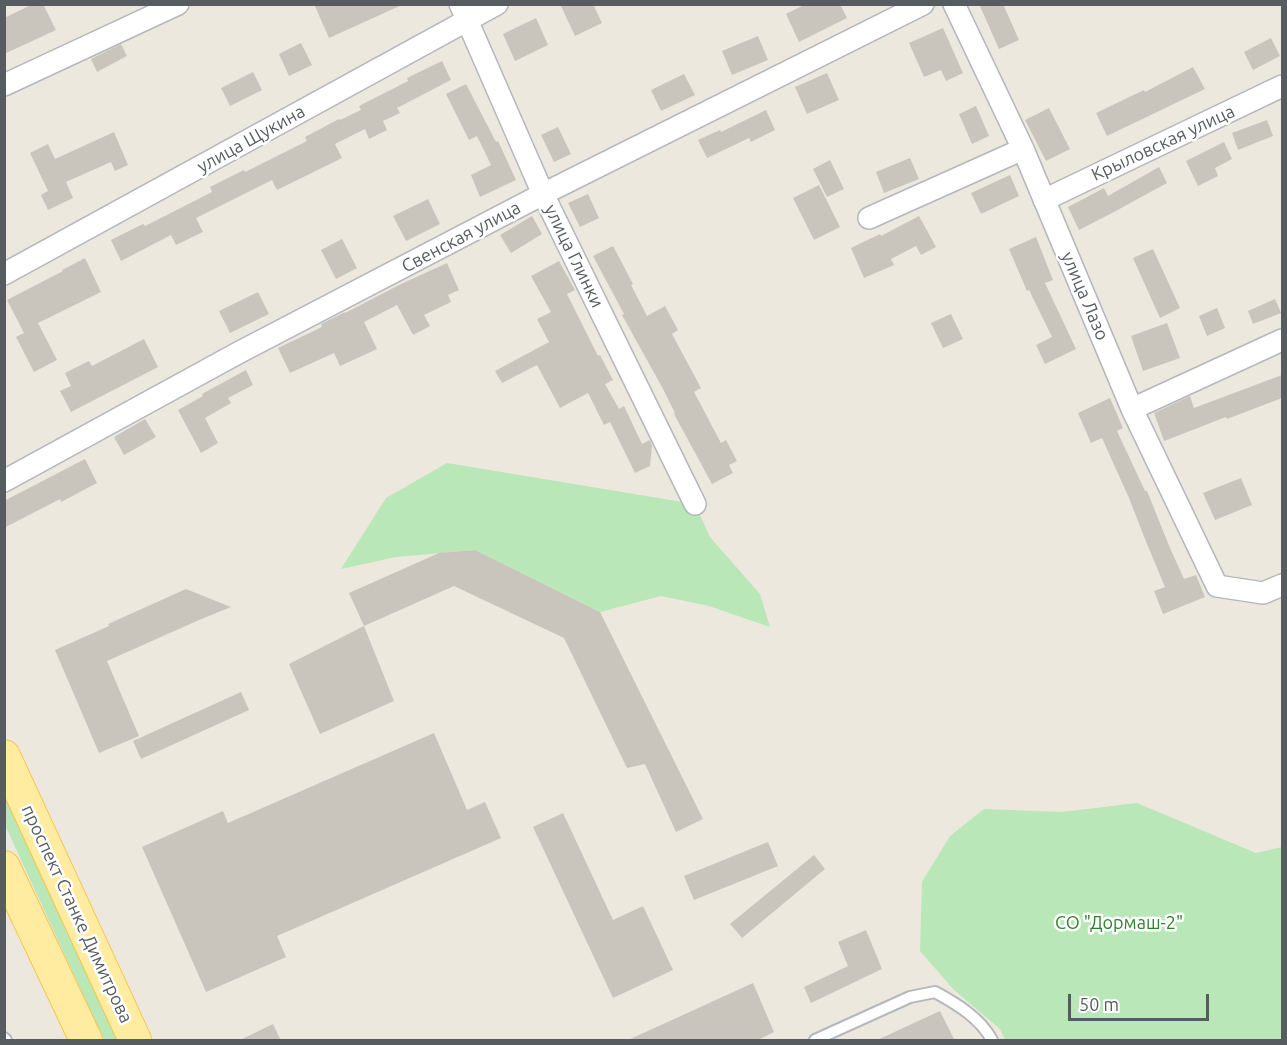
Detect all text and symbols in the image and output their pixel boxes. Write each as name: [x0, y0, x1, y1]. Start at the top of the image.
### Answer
street label: улица Щукина: [193, 100, 309, 178]
street label: Крыловская улица: [1088, 100, 1238, 186]
street label: Свенская улица: [398, 197, 524, 277]
street label: улица Глинки: [540, 201, 608, 311]
street label: улица Лазо: [1057, 248, 1113, 344]
street label: проспект Станке Димитрова: [17, 802, 137, 1026]
park label: СО "Дормаш-2": [1055, 912, 1183, 934]
scale bar: [1071, 982, 1212, 1020]
text: 50 m: [1079, 994, 1119, 1014]

